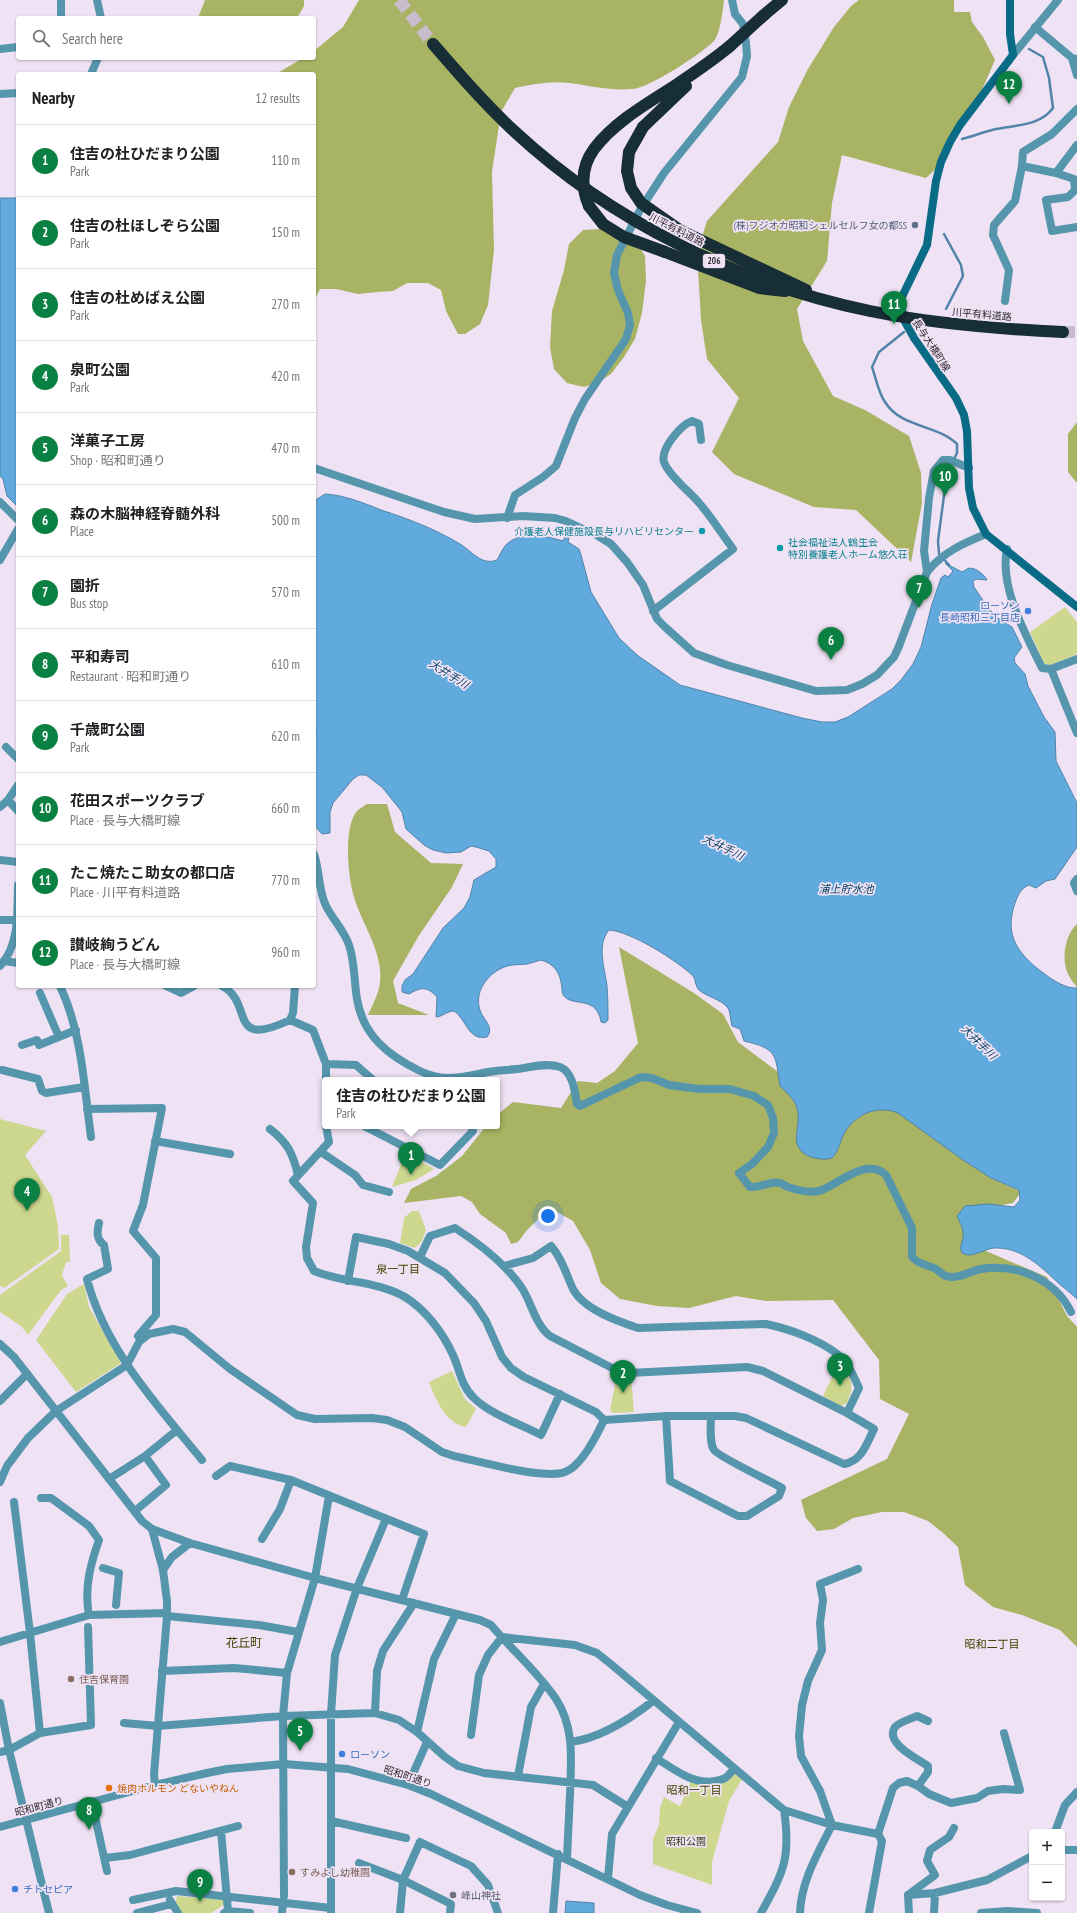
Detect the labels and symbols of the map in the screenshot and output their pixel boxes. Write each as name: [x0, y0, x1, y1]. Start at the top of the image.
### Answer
pin: 12: [996, 71, 1022, 104]
street label: 川平有料道路: [647, 210, 706, 249]
place label: (株)フジオカ昭和シェルセルフ女の都SS: [734, 219, 907, 232]
marker: (株)フジオカ昭和シェルセルフ女の都SS: [910, 220, 920, 230]
road number: 206: [703, 254, 725, 268]
pin: 11: [881, 291, 907, 324]
street label: 川平有料道路: [952, 305, 1012, 324]
street label: 長与大橋町線: [910, 317, 953, 374]
pin: 10: [932, 463, 958, 496]
place label: 介護老人保健施設長与リハビリセンター: [514, 525, 694, 538]
marker: 介護老人保健施設長与リハビリセンター: [697, 526, 707, 536]
place label: 社会福祉法人鶴生会 特別養護老人ホーム悠久荘: [788, 536, 908, 561]
marker: 社会福祉法人鶴生会 特別養護老人ホーム悠久荘: [775, 543, 785, 553]
pin: 7: [906, 575, 932, 608]
place label: ローソン 長崎昭和三丁目店: [940, 599, 1020, 624]
marker: ローソン 長崎昭和三丁目店: [1023, 606, 1033, 616]
pin: 6: [818, 627, 844, 660]
water label: 大井手川: [427, 656, 472, 692]
water label: 大井手川: [700, 831, 747, 863]
water label: 浦上貯水池: [819, 882, 874, 896]
water label: 大井手川: [958, 1022, 1000, 1063]
pin: 1: [398, 1142, 424, 1175]
pin: 4: [14, 1178, 40, 1211]
your location: [538, 1206, 558, 1226]
district label: 泉一丁目: [376, 1262, 420, 1276]
pin: 3: [827, 1353, 853, 1386]
pin: 2: [610, 1360, 636, 1393]
district label: 花丘町: [226, 1635, 262, 1650]
district label: 昭和二丁目: [965, 1637, 1020, 1651]
place label: 住吉保育園: [79, 1673, 129, 1686]
marker: 住吉保育園: [66, 1674, 76, 1684]
pin: 5: [287, 1718, 313, 1751]
place label: ローソン: [350, 1748, 390, 1761]
marker: ローソン: [337, 1749, 347, 1759]
street label: 昭和町通り: [382, 1763, 434, 1790]
place label: 焼肉ホルモン どないやねん: [117, 1782, 239, 1795]
marker: 焼肉ホルモン どないやねん: [104, 1783, 114, 1793]
district label: 昭和一丁目: [667, 1783, 722, 1797]
street label: 昭和町通り: [13, 1794, 65, 1819]
pin: 8: [76, 1797, 102, 1830]
park label: 昭和公園: [666, 1835, 706, 1848]
place label: すみよし幼稚園: [300, 1866, 370, 1879]
marker: すみよし幼稚園: [287, 1867, 297, 1877]
pin: 9: [187, 1869, 213, 1902]
place label: チトセピア: [23, 1883, 73, 1896]
marker: チトセピア: [10, 1884, 20, 1894]
place label: 峰山神社: [461, 1889, 501, 1902]
marker: 峰山神社: [448, 1890, 458, 1900]

